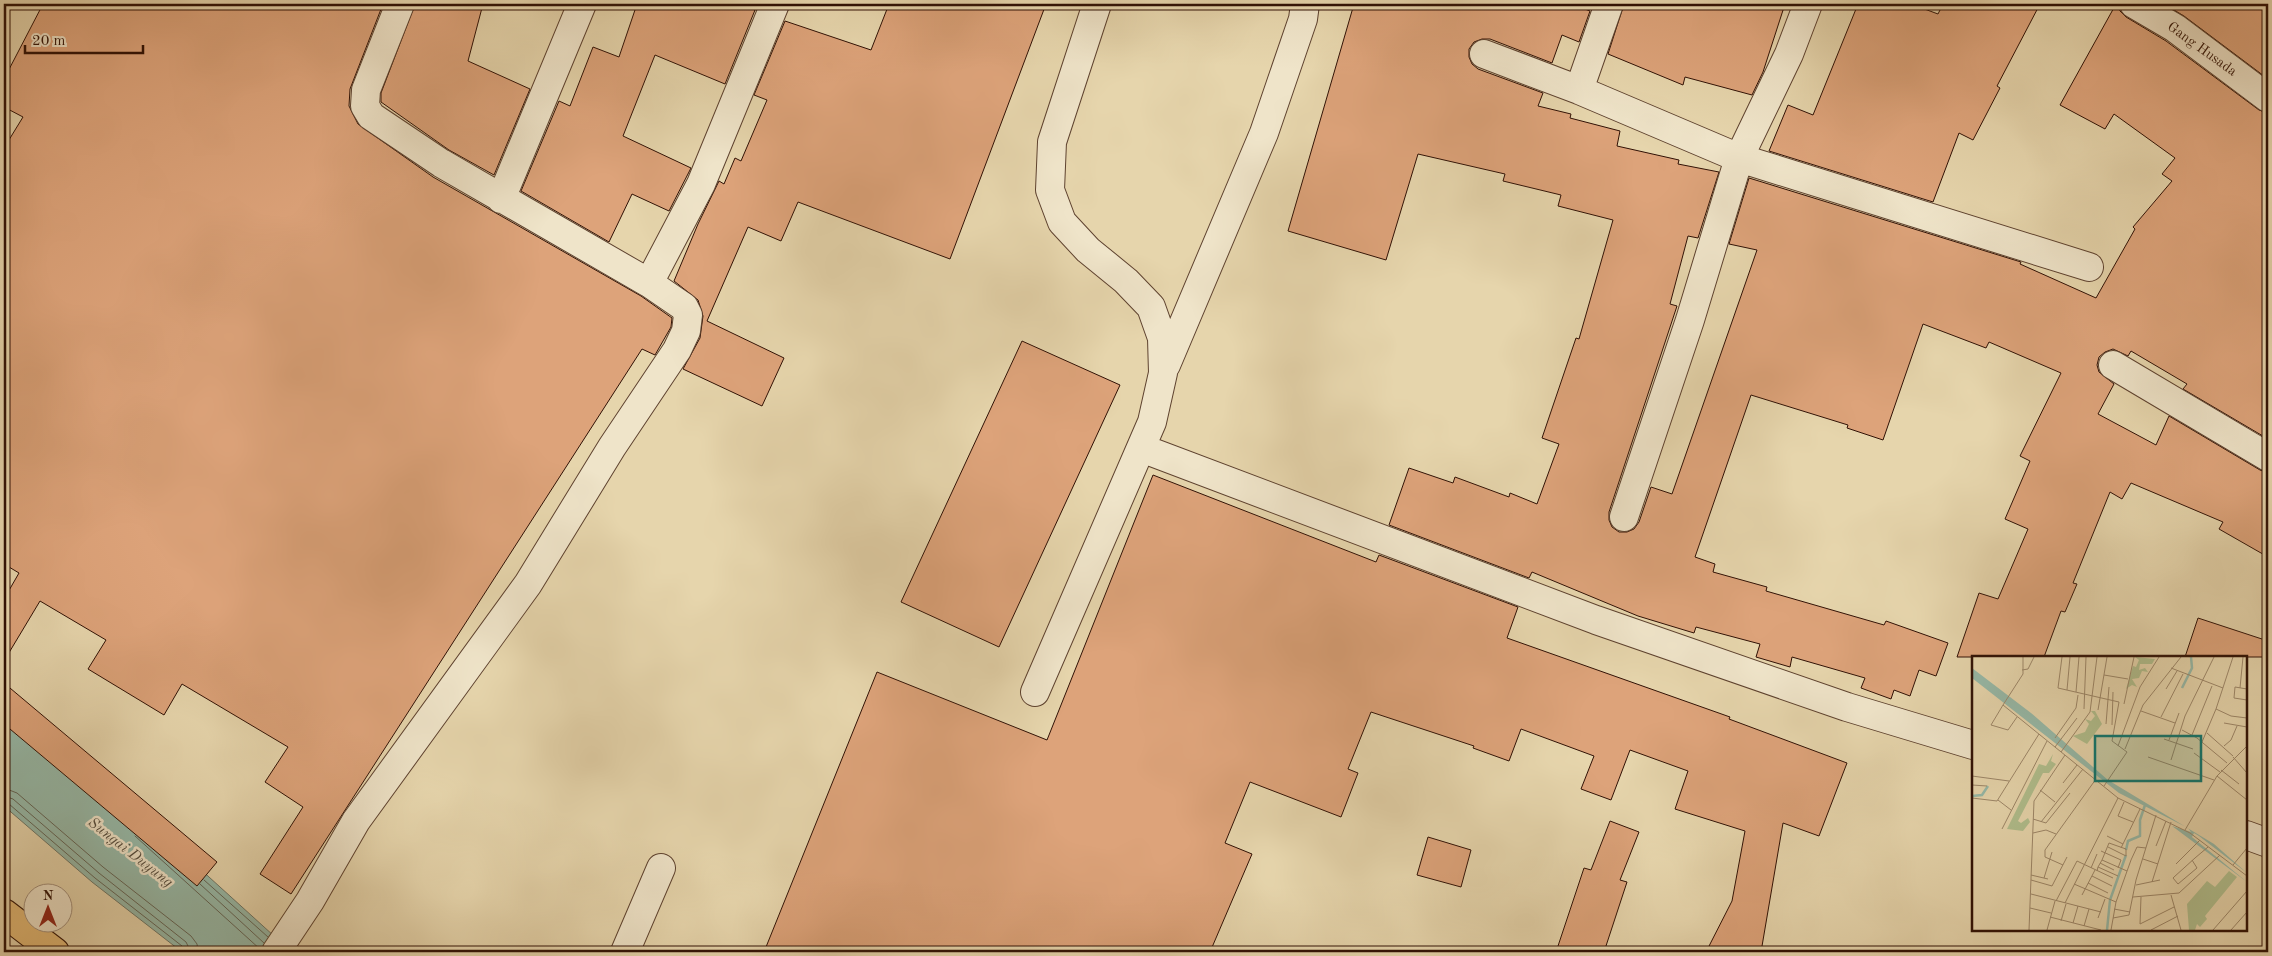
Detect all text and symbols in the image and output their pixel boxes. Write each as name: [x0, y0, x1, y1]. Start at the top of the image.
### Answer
street label: Gang Husada: [2165, 19, 2239, 79]
scale bar: [25, 22, 142, 54]
text: 20 m: [32, 34, 66, 49]
inset map: [1972, 656, 2247, 931]
water label: Sungai Duyung: [85, 815, 175, 891]
north arrow: [22, 884, 72, 934]
text: N: [43, 889, 54, 903]

